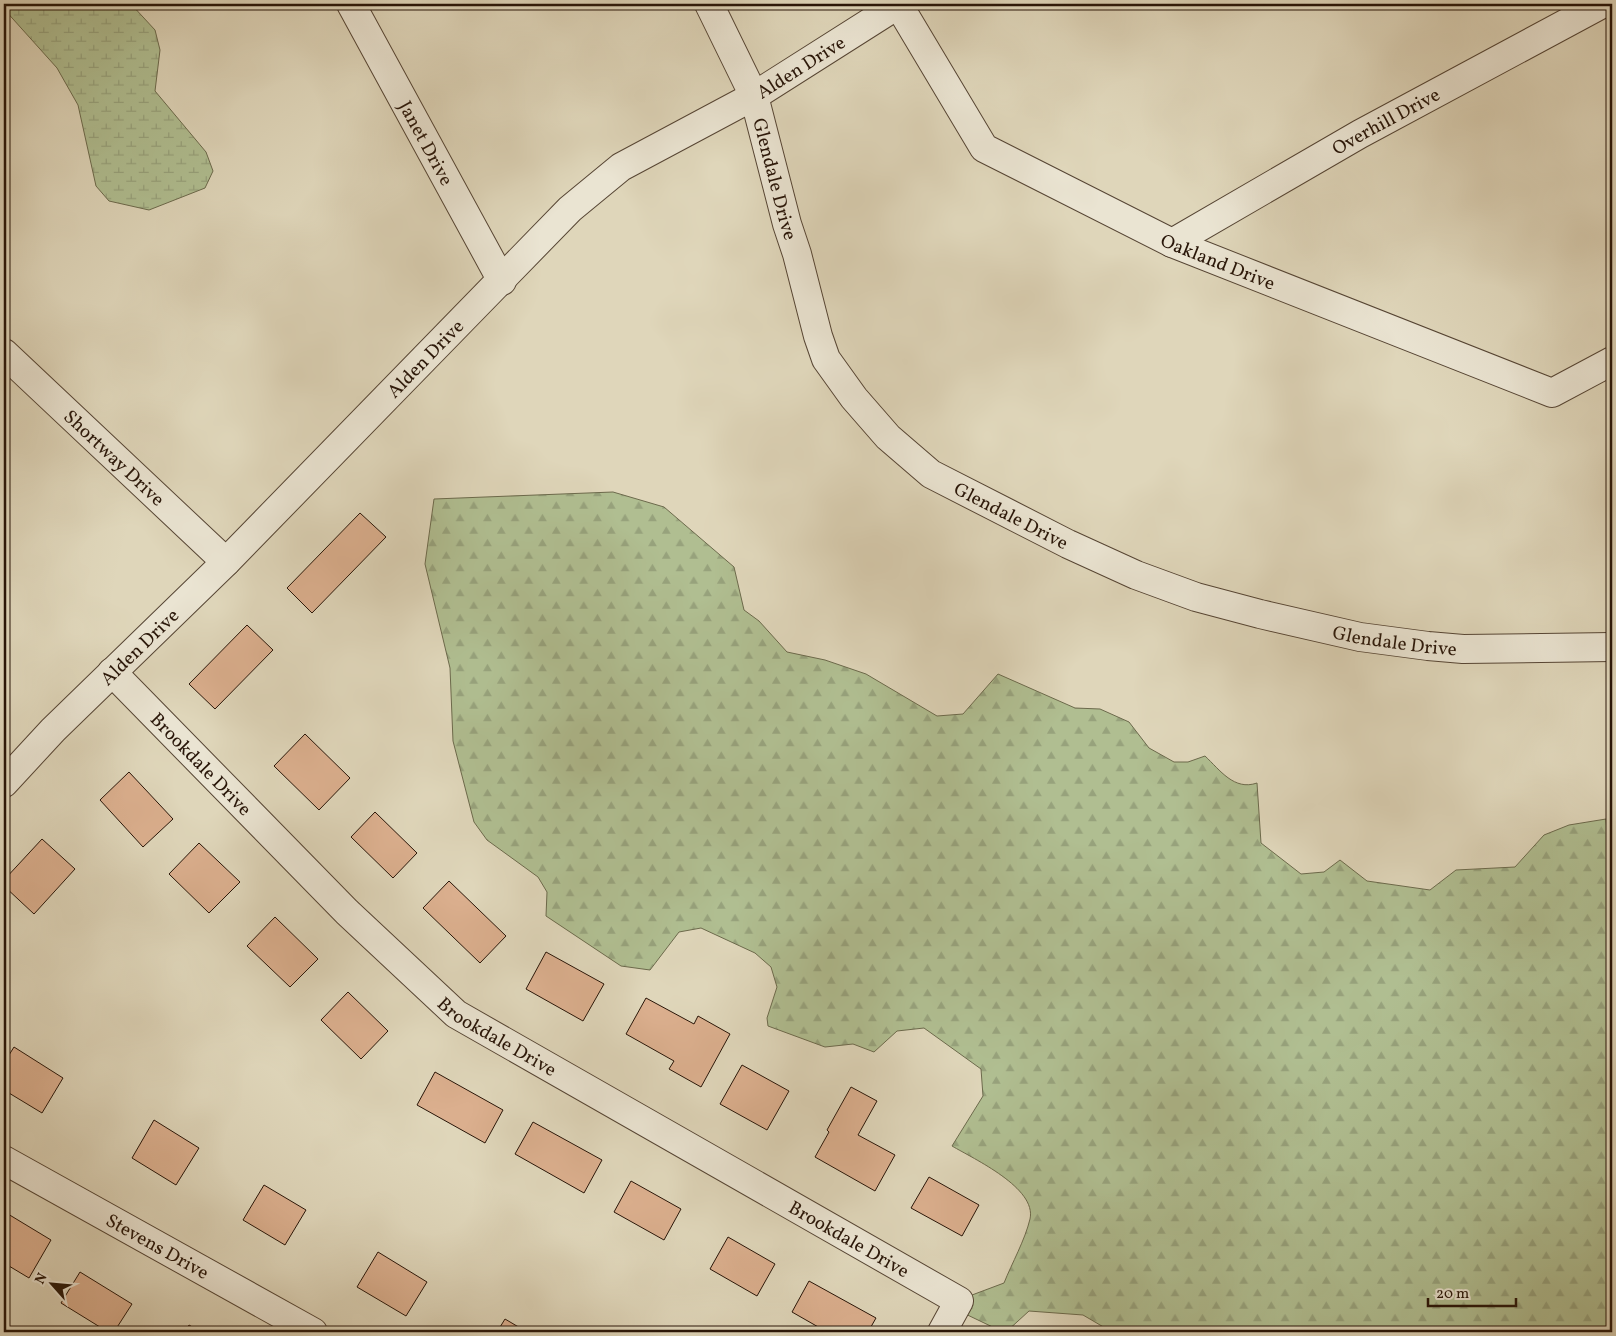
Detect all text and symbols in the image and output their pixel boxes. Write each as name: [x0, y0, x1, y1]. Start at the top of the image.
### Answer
street label: Alden Drive: [752, 30, 851, 106]
street label: Overhill Drive: [1328, 82, 1445, 163]
street label: Janet Drive: [391, 97, 459, 191]
street label: Glendale Drive: [745, 116, 802, 244]
street label: Oakland Drive: [1155, 228, 1279, 297]
street label: Alden Drive: [382, 314, 470, 405]
street label: Shortway Drive: [57, 405, 170, 513]
street label: Glendale Drive: [949, 477, 1072, 557]
street label: Alden Drive: [95, 604, 185, 692]
street label: Glendale Drive: [1330, 620, 1458, 663]
street label: Brookdale Drive: [144, 708, 257, 822]
street label: Brookdale Drive: [431, 992, 561, 1084]
street label: Brookdale Drive: [783, 1195, 913, 1285]
street label: Stevens Drive: [101, 1208, 213, 1287]
north arrow: [28, 1258, 78, 1308]
text: N: [31, 1270, 53, 1288]
scale bar: [1428, 1276, 1516, 1308]
text: 20 m: [1436, 1284, 1469, 1305]

